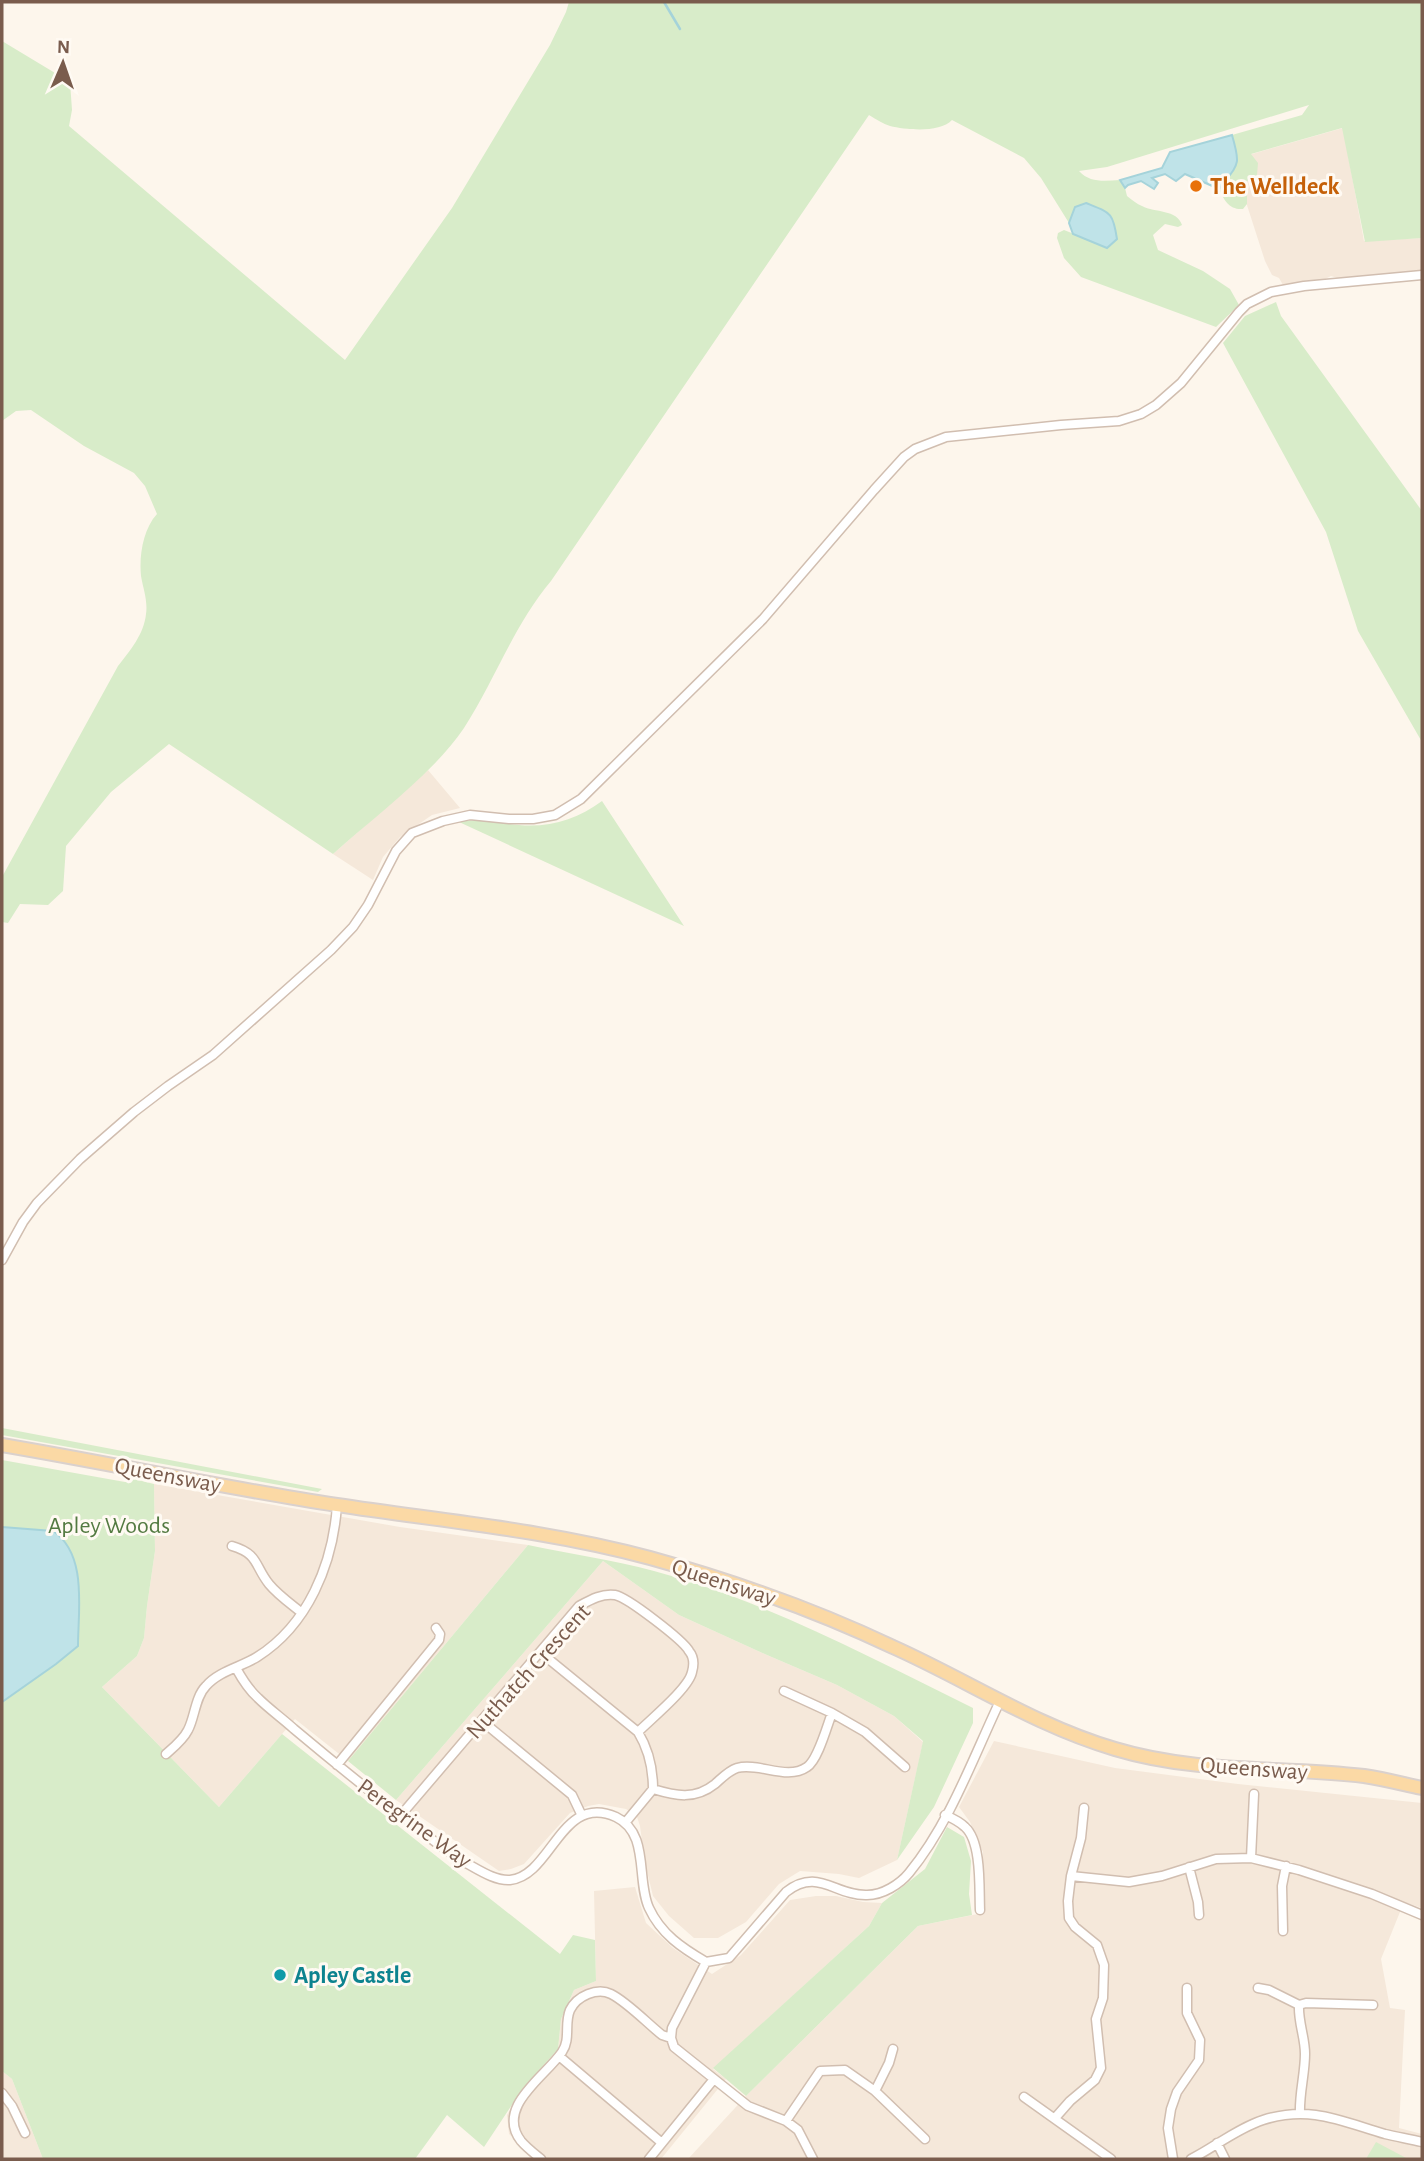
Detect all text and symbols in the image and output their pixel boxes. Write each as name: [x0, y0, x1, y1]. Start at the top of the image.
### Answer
north arrow: [28, 28, 98, 98]
text: N: [57, 38, 70, 57]
place label: The Welldeck: [1210, 175, 1339, 199]
marker: The Welldeck: [1188, 178, 1204, 194]
street label: Queensway: [113, 1454, 223, 1498]
park label: Apley Woods: [48, 1514, 170, 1538]
street label: Queensway: [669, 1555, 779, 1611]
street label: Nuthatch Crescent: [462, 1599, 596, 1744]
street label: Queensway: [1199, 1753, 1309, 1785]
street label: Peregrine Way: [353, 1774, 476, 1873]
place label: Apley Castle: [294, 1964, 411, 1988]
marker: Apley Castle: [272, 1967, 288, 1983]

